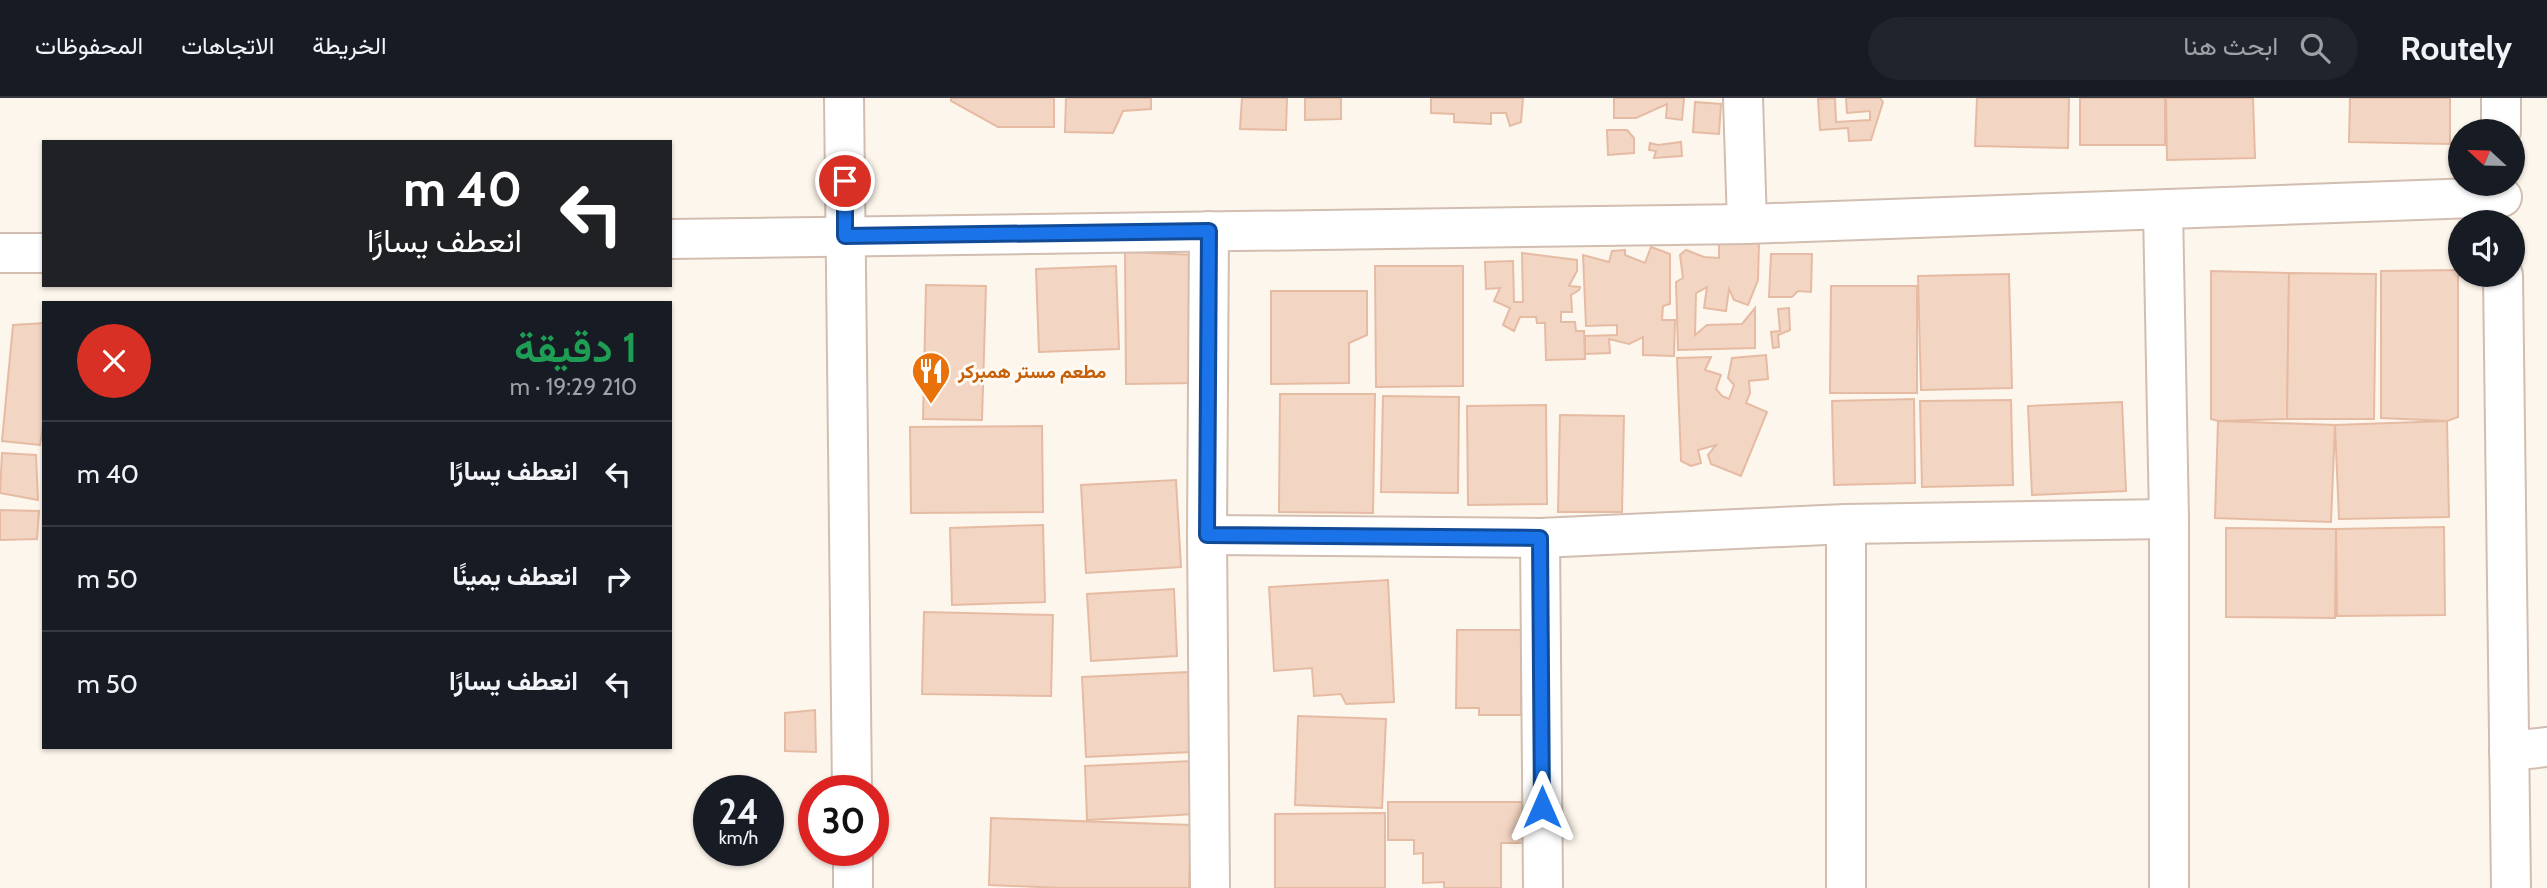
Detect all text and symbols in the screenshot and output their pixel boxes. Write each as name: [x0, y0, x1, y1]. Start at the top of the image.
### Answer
search box: [1868, 17, 2358, 80]
text: Routely: [2400, 28, 2512, 68]
icon: search: [2296, 29, 2334, 67]
text: ابحث هنا: [2183, 30, 2278, 62]
text: المحفوظات: [35, 31, 143, 60]
text: الاتجاهات: [181, 31, 274, 60]
text: الخريطة: [312, 31, 387, 60]
north arrow: [2448, 119, 2525, 196]
map controls: [2448, 119, 2525, 287]
pin: [815, 151, 875, 211]
text: 40 m: [403, 159, 522, 218]
icon: arrive: [826, 162, 864, 200]
icon: left: [546, 168, 637, 259]
button: sound: [2448, 210, 2525, 287]
text: انعطف يسارًا: [367, 221, 522, 260]
text: 1 دقيقة: [514, 321, 637, 373]
button: close: [77, 324, 151, 398]
restaurant icon: مطعم مستر همبركر: [910, 350, 952, 405]
place label: مطعم مستر همبركر: [957, 360, 1106, 384]
text: 210 m · 19:29: [510, 373, 637, 401]
text: انعطف يسارًا: [449, 455, 578, 487]
icon: left: [599, 455, 637, 493]
text: 40 m: [77, 458, 139, 490]
text: انعطف يمينًا: [452, 560, 578, 592]
icon: right: [599, 560, 637, 598]
text: 50 m: [77, 563, 138, 595]
text: انعطف يسارًا: [449, 665, 578, 697]
icon: left: [599, 665, 637, 703]
text: 50 m: [77, 668, 138, 700]
position arrow: [1505, 770, 1579, 844]
speed limit sign: 30: [798, 775, 889, 866]
text: 24: [718, 790, 759, 833]
text: km/h: [719, 827, 758, 849]

